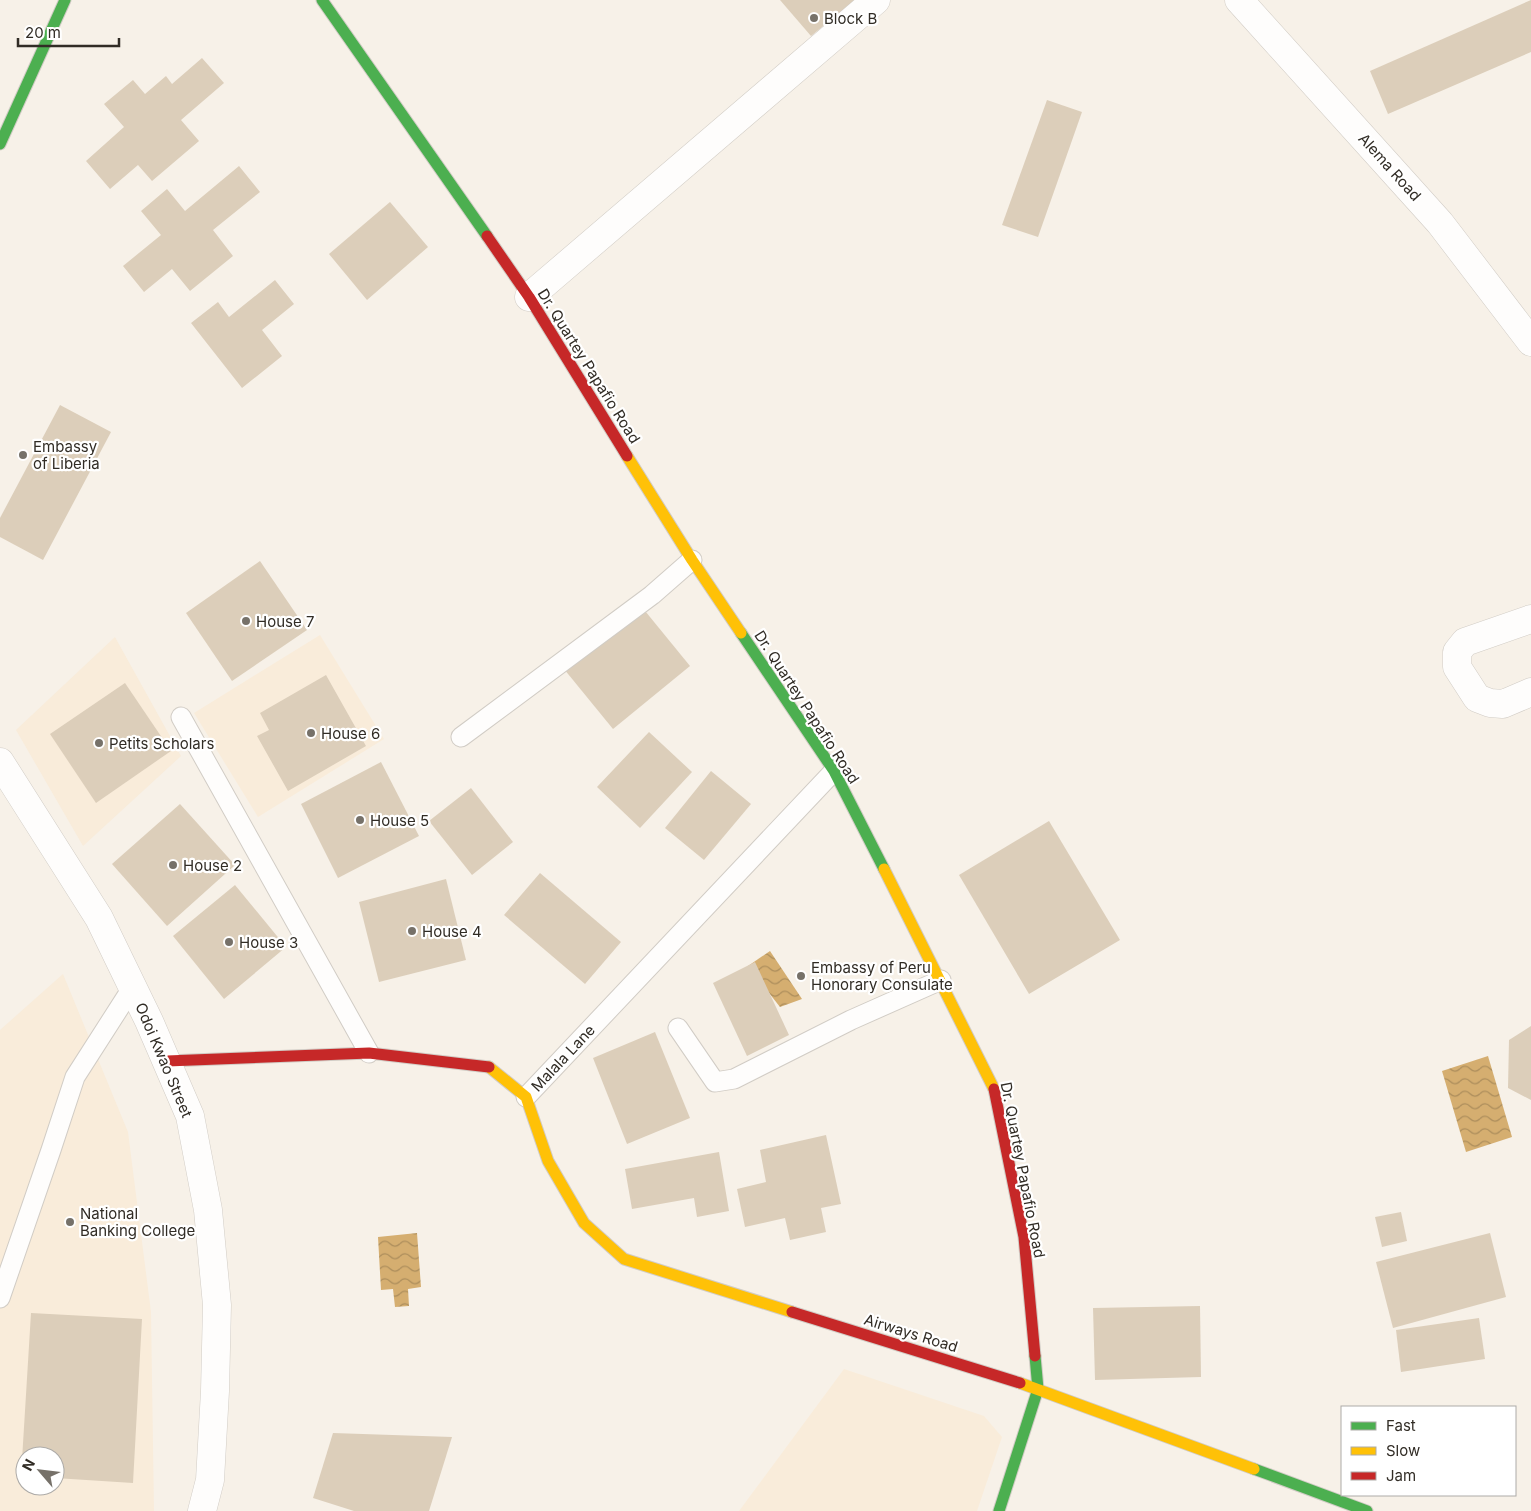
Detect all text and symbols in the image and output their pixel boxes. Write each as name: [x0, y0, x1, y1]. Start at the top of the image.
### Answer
place label: Block B: [824, 9, 877, 28]
marker: Block B: [808, 12, 820, 24]
scale bar: [18, 15, 119, 47]
text: 20 m: [25, 23, 61, 42]
street label: Alema Road: [1355, 129, 1425, 205]
street label: Dr. Quartey Papafio Road: [534, 285, 644, 447]
place label: Embassy of Liberia: [33, 437, 100, 473]
marker: Embassy of Liberia: [17, 449, 29, 461]
place label: House 7: [256, 612, 314, 631]
marker: House 7: [240, 615, 252, 627]
street label: Dr. Quartey Papafio Road: [750, 627, 864, 787]
place label: House 6: [321, 724, 380, 743]
marker: House 6: [305, 727, 317, 739]
place label: Petits Scholars: [109, 734, 214, 753]
marker: Petits Scholars: [93, 737, 105, 749]
place label: House 5: [370, 811, 429, 830]
marker: House 5: [354, 814, 366, 826]
place label: House 2: [183, 856, 242, 875]
marker: House 2: [167, 859, 179, 871]
place label: House 4: [422, 922, 482, 941]
marker: House 4: [406, 925, 418, 937]
place label: House 3: [239, 933, 298, 952]
marker: House 3: [223, 936, 235, 948]
place label: Embassy of Peru Honorary Consulate: [811, 958, 953, 994]
marker: Embassy of Peru Honorary Consulate: [795, 970, 807, 982]
street label: Odoi Kwao Street: [131, 1000, 197, 1120]
street label: Malala Lane: [527, 1021, 599, 1095]
street label: Dr. Quartey Papafio Road: [997, 1080, 1049, 1260]
place label: National Banking College: [80, 1204, 195, 1240]
marker: National Banking College: [64, 1216, 76, 1228]
street label: Airways Road: [862, 1310, 960, 1356]
legend: [1341, 1406, 1516, 1496]
text: Fast: [1386, 1416, 1416, 1435]
text: Slow: [1386, 1441, 1420, 1460]
north arrow: [15, 1446, 65, 1496]
text: N: [18, 1456, 38, 1473]
text: Jam: [1386, 1466, 1416, 1485]

